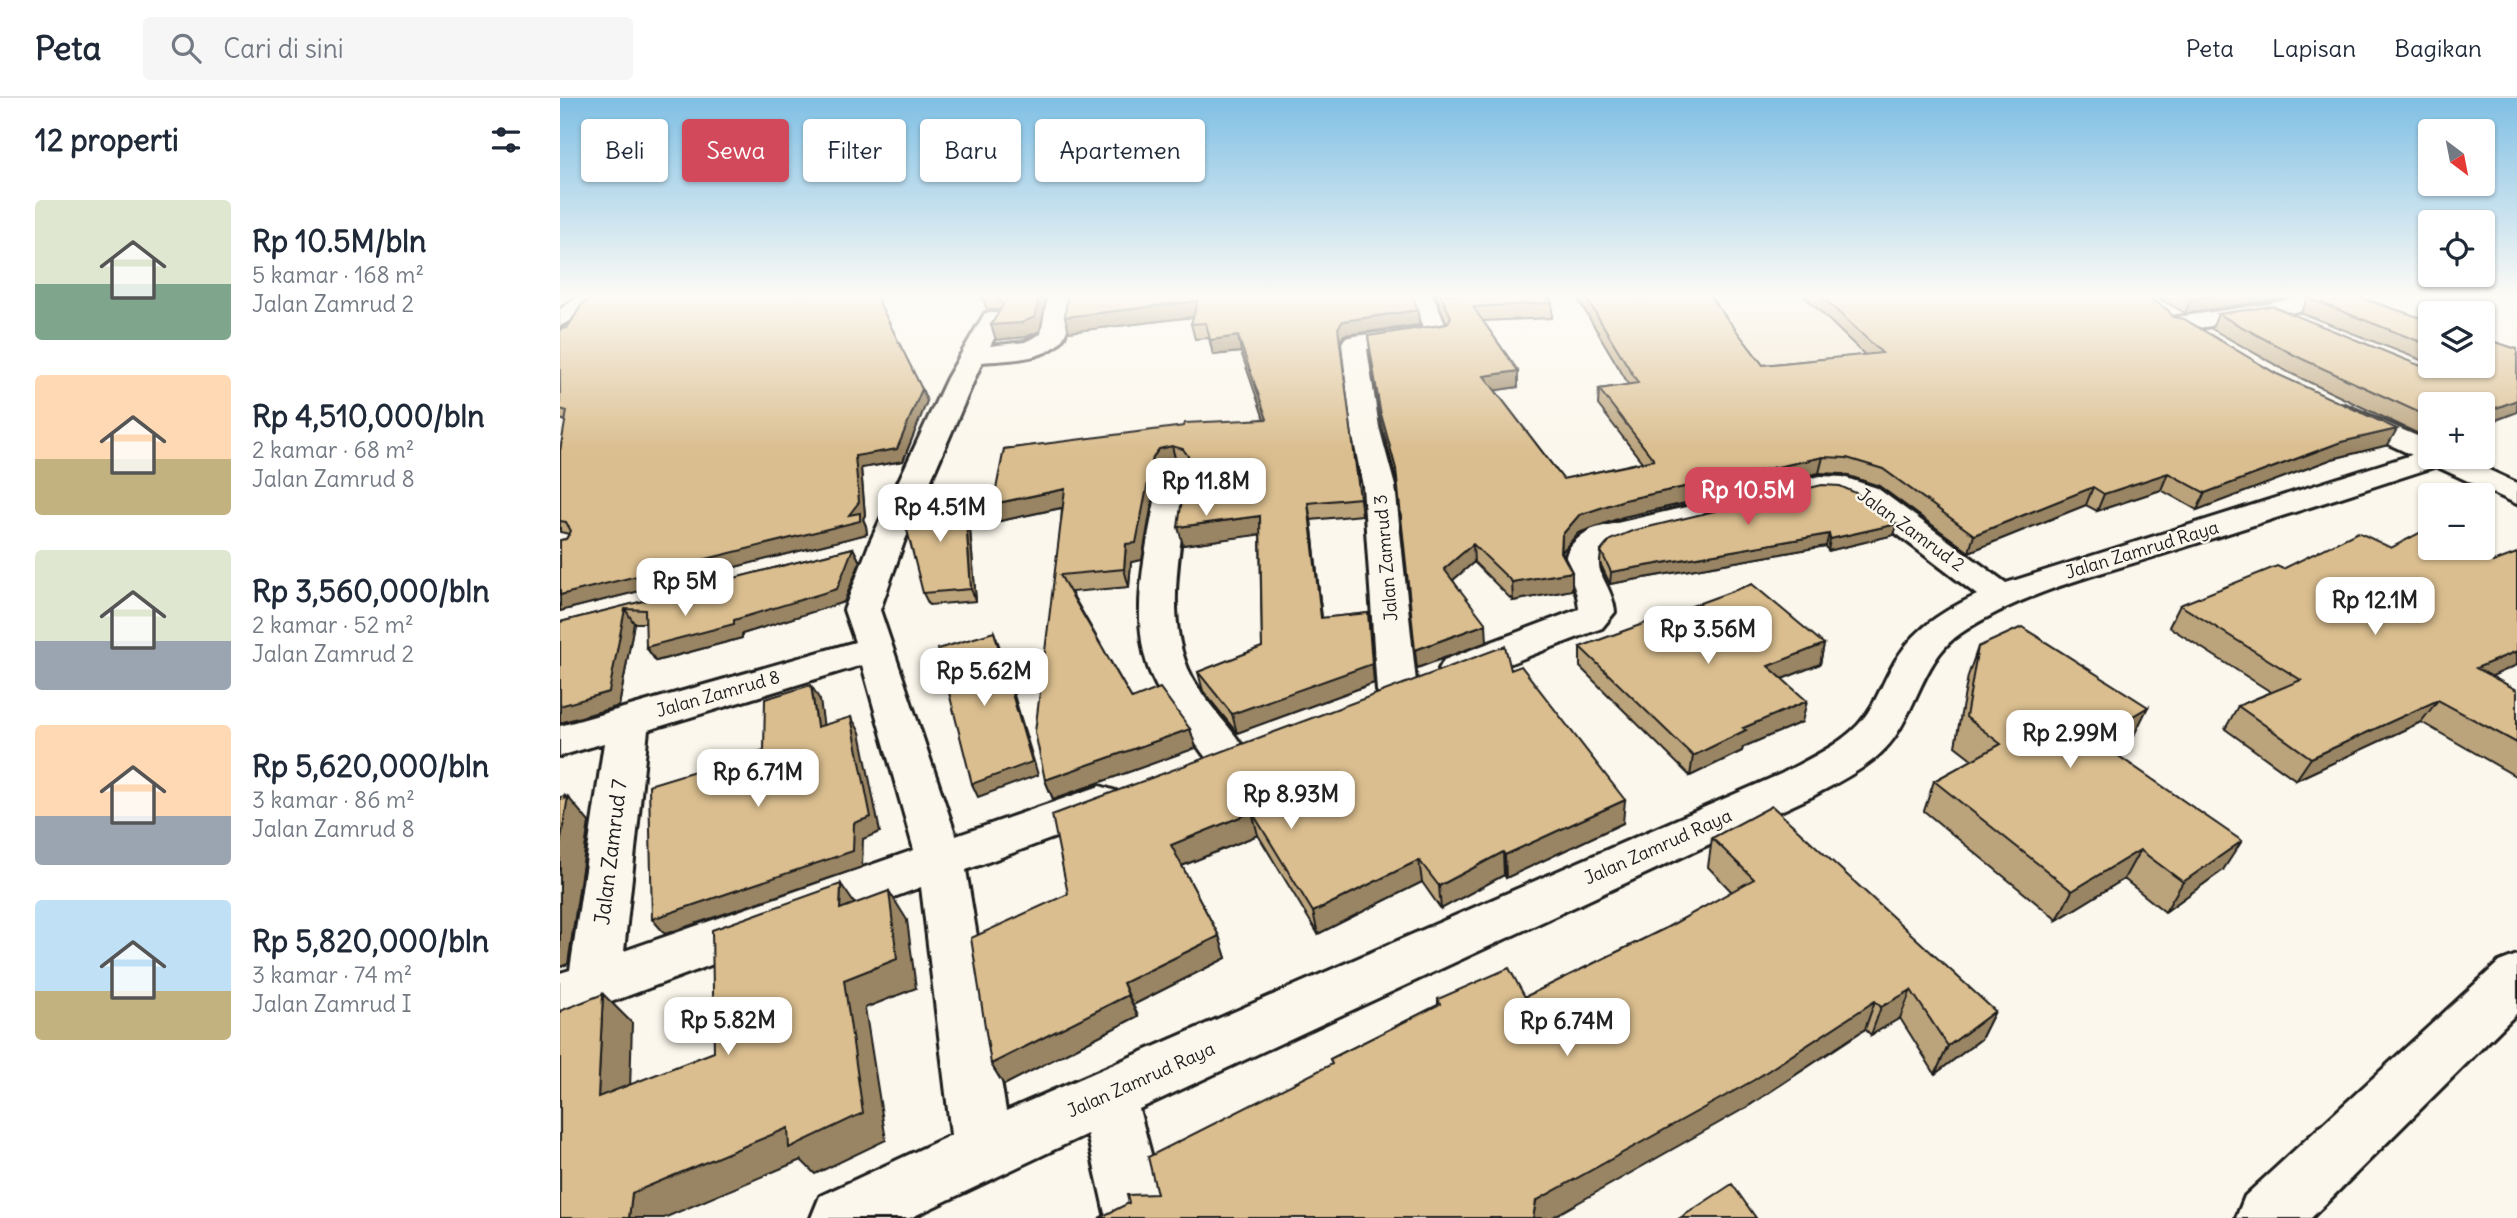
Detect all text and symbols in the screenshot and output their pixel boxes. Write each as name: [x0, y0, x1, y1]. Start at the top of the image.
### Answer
search box: [143, 17, 633, 80]
text: Peta: [35, 27, 101, 69]
icon: search: [167, 29, 205, 67]
text: Cari di sini: [223, 32, 344, 65]
text: Peta: [2186, 33, 2234, 63]
text: Lapisan: [2272, 33, 2356, 63]
text: Bagikan: [2394, 33, 2482, 63]
chip: Beli: [581, 119, 668, 182]
chip: Sewa: [682, 119, 789, 182]
chip: Filter: [803, 119, 906, 182]
chip: Baru: [920, 119, 1021, 182]
chip: Apartemen: [1035, 119, 1205, 182]
north arrow: [2418, 119, 2496, 196]
map controls: [2418, 119, 2495, 560]
text: 12 properti: [35, 121, 179, 159]
icon: filters: [487, 121, 525, 159]
button: locate: [2418, 210, 2495, 287]
text: Rp 10.5M/bln: [252, 222, 426, 260]
icon: home: [91, 228, 175, 312]
text: 5 kamar · 168 m²: [252, 260, 424, 289]
text: Jalan Zamrud 2: [252, 289, 414, 318]
button: layers: [2418, 301, 2495, 378]
button: +: [2418, 392, 2495, 469]
text: Rp 4,510,000/bln: [252, 397, 485, 435]
icon: home: [91, 403, 175, 487]
text: 2 kamar · 68 m²: [252, 435, 414, 464]
pin: Rp 11.8M: [1134, 458, 1278, 518]
text: Jalan Zamrud 8: [252, 464, 415, 493]
text: Rp 11.8M: [1162, 466, 1250, 495]
pin: Rp 10.5M: [1676, 468, 1820, 527]
text: Rp 10.5M: [1701, 475, 1795, 504]
street label: Jalan Zamrud 2: [1853, 483, 1969, 576]
button: −: [2418, 483, 2495, 560]
pin: Rp 4.51M: [868, 484, 1012, 544]
text: Rp 4.51M: [894, 492, 986, 521]
street label: Jalan Zamrud 3: [1368, 494, 1403, 622]
street label: Jalan Zamrud Raya: [2062, 515, 2221, 584]
pin: Rp 5M: [636, 559, 734, 618]
text: Rp 5M: [652, 566, 718, 595]
text: Rp 3,560,000/bln: [252, 572, 490, 610]
icon: home: [91, 578, 175, 662]
pin: Rp 12.1M: [2303, 578, 2447, 637]
text: Rp 12.1M: [2332, 585, 2418, 614]
pin: Rp 3.56M: [1636, 606, 1780, 666]
text: 2 kamar · 52 m²: [252, 610, 414, 639]
text: Rp 3.56M: [1660, 614, 1756, 643]
text: Jalan Zamrud 2: [252, 639, 414, 668]
pin: Rp 5.62M: [912, 648, 1056, 708]
text: Rp 5.62M: [936, 656, 1032, 685]
street label: Jalan Zamrud 8: [653, 665, 782, 722]
pin: Rp 2.99M: [1998, 710, 2142, 770]
text: Rp 2.99M: [2022, 718, 2118, 747]
text: Rp 5,620,000/bln: [252, 747, 489, 785]
pin: Rp 6.71M: [686, 750, 830, 809]
icon: home: [91, 753, 175, 837]
text: Rp 6.71M: [713, 757, 803, 786]
pin: Rp 8.93M: [1219, 772, 1363, 831]
street label: Jalan Zamrud 7: [588, 777, 633, 926]
text: Rp 8.93M: [1243, 779, 1339, 808]
text: 3 kamar · 86 m²: [252, 785, 415, 814]
street label: Jalan Zamrud Raya: [1580, 804, 1735, 889]
text: Jalan Zamrud 8: [252, 814, 415, 843]
text: Rp 5,820,000/bln: [252, 922, 489, 960]
icon: home: [91, 928, 175, 1012]
text: 3 kamar · 74 m²: [252, 960, 412, 989]
text: Jalan Zamrud I: [252, 989, 412, 1018]
pin: Rp 5.82M: [656, 998, 800, 1057]
pin: Rp 6.74M: [1495, 998, 1639, 1058]
text: Rp 5.82M: [680, 1005, 776, 1034]
text: Rp 6.74M: [1520, 1006, 1614, 1035]
street label: Jalan Zamrud Raya: [1063, 1037, 1218, 1122]

